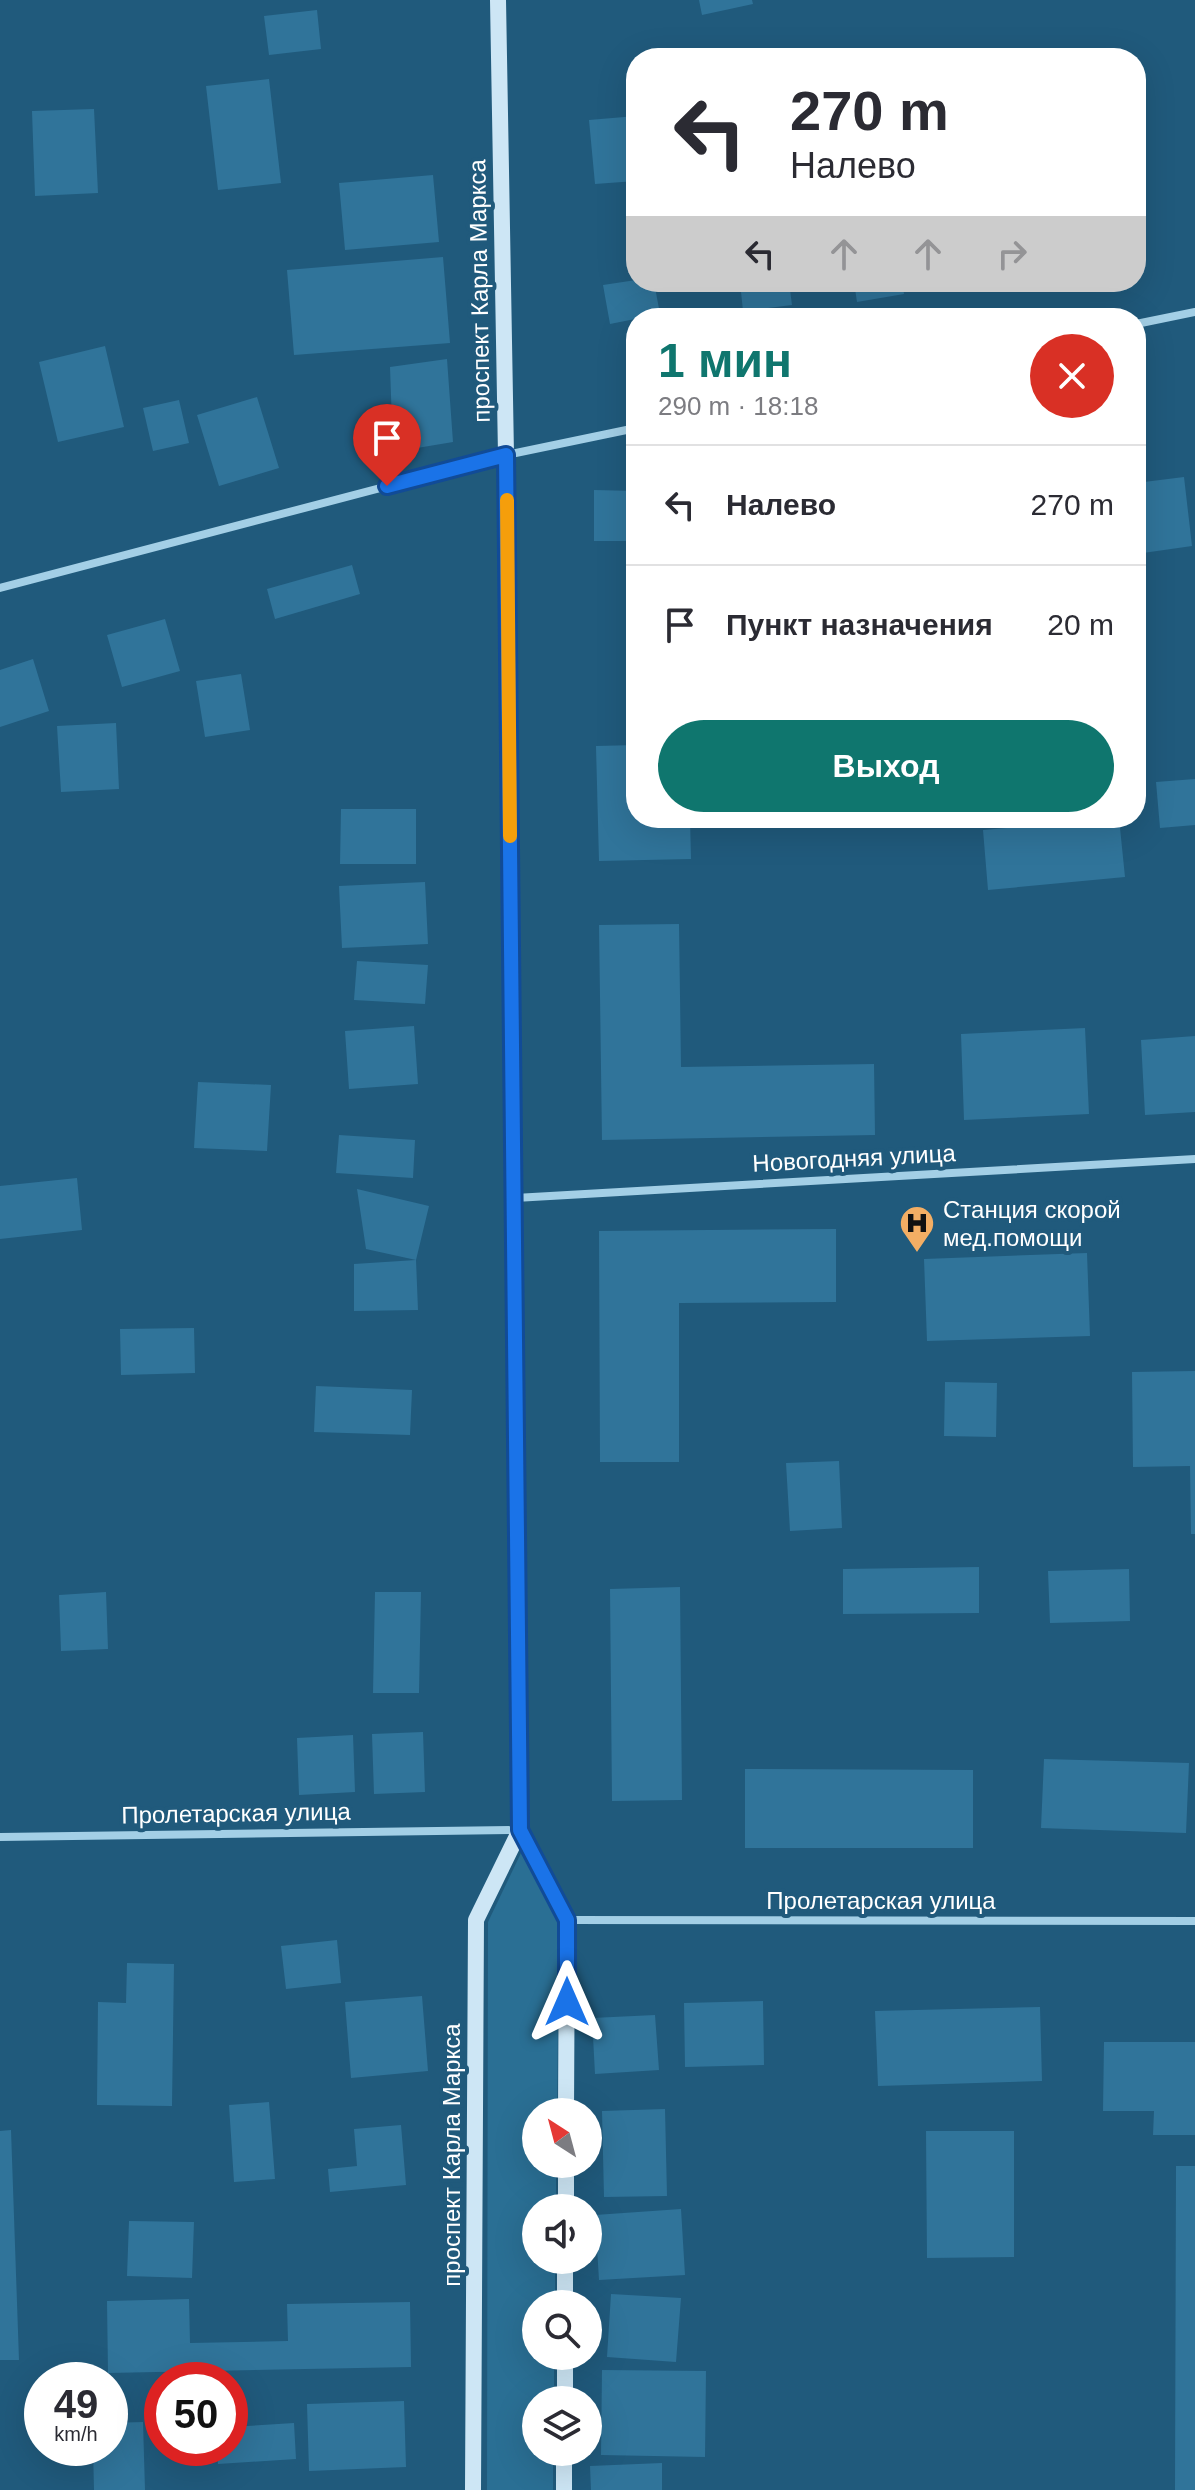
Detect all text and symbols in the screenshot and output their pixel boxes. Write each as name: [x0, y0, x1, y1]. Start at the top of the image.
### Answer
text: 270 m: [790, 79, 949, 142]
icon: left: [658, 80, 762, 184]
text: Налево: [790, 145, 916, 186]
street label: проспект Карла Маркса: [463, 158, 495, 423]
icon: left: [738, 232, 782, 276]
icon: ahead: [822, 232, 866, 276]
icon: ahead: [906, 232, 950, 276]
icon: right: [990, 232, 1034, 276]
text: 1 мин: [658, 334, 792, 387]
button: close: [1030, 334, 1114, 418]
text: 290 m · 18:18: [658, 391, 818, 421]
pin: [353, 404, 421, 486]
icon: arrive: [365, 416, 409, 460]
icon: left: [658, 483, 702, 527]
text: Налево: [726, 488, 836, 521]
text: 270 m: [1031, 488, 1114, 521]
icon: arrive: [658, 603, 702, 647]
text: Пункт назначения: [726, 608, 993, 641]
text: 20 m: [1047, 608, 1114, 641]
button: Выход: [658, 720, 1114, 812]
street label: Новогодняя улица: [752, 1139, 957, 1177]
place label: Станция скорой мед.помощи: [943, 1196, 1121, 1251]
hospital icon: Станция скорой мед.помощи: [898, 1204, 936, 1254]
street label: Пролетарская улица: [121, 1797, 352, 1828]
street label: Пролетарская улица: [766, 1887, 996, 1914]
position arrow: [525, 1960, 609, 2044]
street label: проспект Карла Маркса: [438, 2023, 465, 2287]
north arrow: [522, 2098, 602, 2178]
map controls: [522, 2098, 602, 2466]
button: sound: [522, 2194, 602, 2274]
button: search: [522, 2290, 602, 2370]
speed limit sign: 50: [144, 2362, 248, 2466]
text: 49: [54, 2382, 98, 2426]
button: layers: [522, 2386, 602, 2466]
text: km/h: [54, 2423, 98, 2445]

